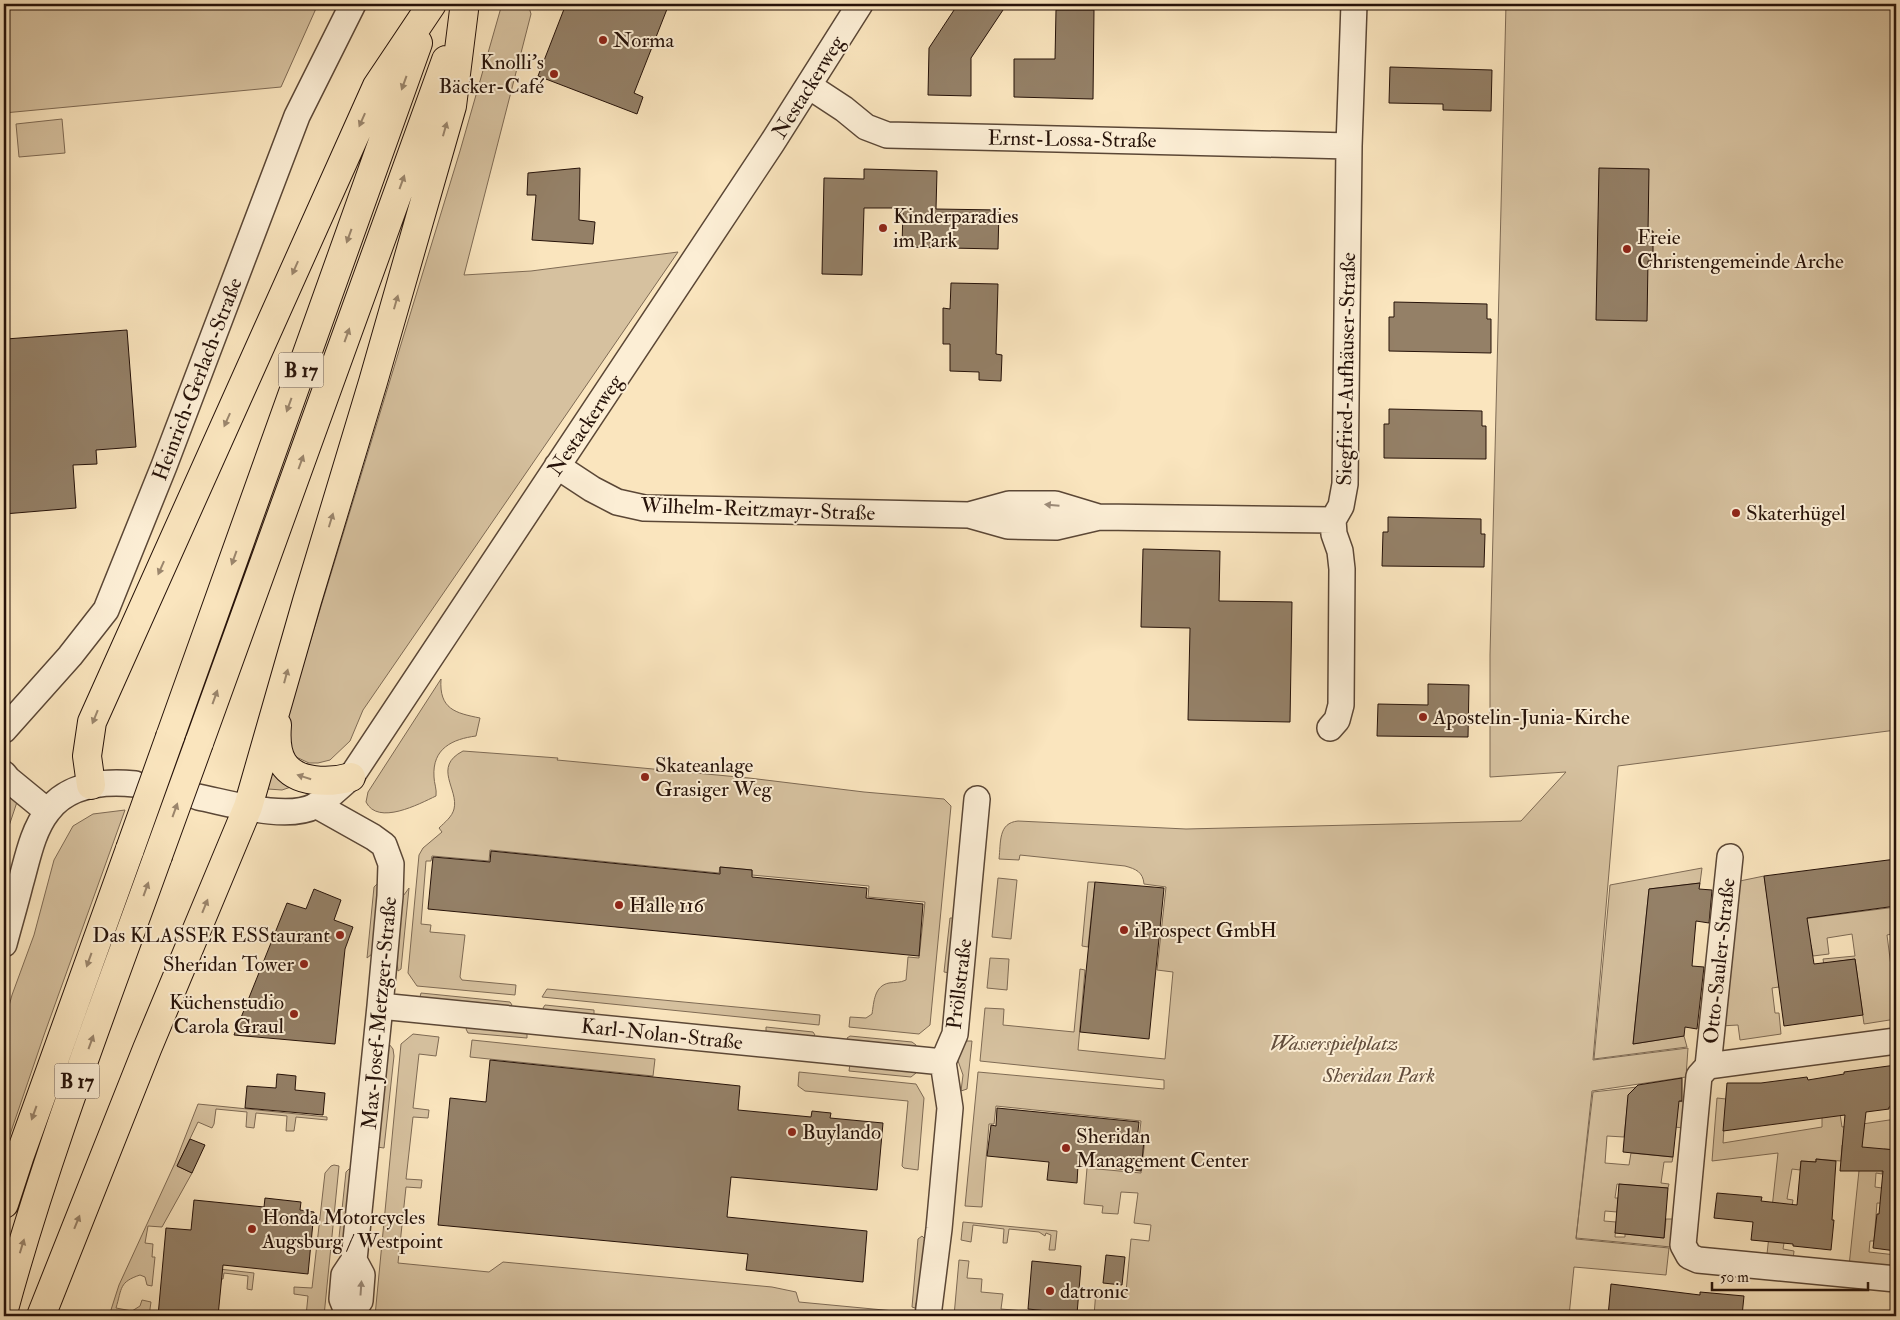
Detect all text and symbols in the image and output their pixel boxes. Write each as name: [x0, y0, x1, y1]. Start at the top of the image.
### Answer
place label: Norma: [613, 27, 675, 54]
street label: Nestackerweg: [766, 30, 851, 144]
marker: Norma: [597, 34, 609, 46]
place label: Knolli's Bäcker-Café: [439, 49, 544, 100]
marker: Knolli's Bäcker-Café: [548, 68, 560, 80]
one-way arrow: [400, 75, 407, 90]
one-way arrow: [357, 113, 365, 127]
one-way arrow: [442, 121, 450, 136]
street label: Ernst-Lossa-Straße: [987, 125, 1157, 154]
one-way arrow: [399, 175, 406, 190]
place label: Kinderparadies im Park: [893, 203, 1018, 254]
marker: Kinderparadies im Park: [877, 222, 889, 234]
place label: Freie Christengemeinde Arche: [1637, 224, 1844, 275]
one-way arrow: [345, 228, 352, 243]
marker: Freie Christengemeinde Arche: [1621, 243, 1633, 255]
street label: Siegfried-Aufhäuser-Straße: [1331, 252, 1362, 486]
one-way arrow: [290, 261, 298, 275]
street label: Heinrich-Gerlach-Straße: [146, 274, 249, 485]
one-way arrow: [393, 294, 401, 309]
one-way arrow: [343, 327, 351, 342]
road number: B 17: [278, 352, 324, 388]
street label: Nestackerweg: [542, 369, 630, 481]
one-way arrow: [285, 398, 293, 413]
one-way arrow: [222, 413, 230, 427]
one-way arrow: [297, 454, 305, 469]
street label: Wilhelm-Reitzmayr-Straße: [639, 492, 876, 527]
place label: Skaterhügel: [1746, 500, 1846, 527]
one-way arrow: [1043, 501, 1059, 509]
marker: Skaterhügel: [1730, 507, 1742, 519]
one-way arrow: [328, 512, 336, 527]
one-way arrow: [230, 551, 238, 566]
one-way arrow: [156, 561, 164, 575]
one-way arrow: [282, 668, 290, 683]
one-way arrow: [211, 689, 219, 704]
place label: Apostelin-Junia-Kirche: [1432, 704, 1630, 731]
one-way arrow: [90, 710, 98, 724]
marker: Apostelin-Junia-Kirche: [1417, 711, 1429, 723]
place label: Skateanlage Grasiger Weg: [655, 752, 773, 803]
marker: Skateanlage Grasiger Weg: [639, 771, 651, 783]
one-way arrow: [296, 772, 311, 780]
one-way arrow: [171, 802, 179, 817]
street label: Otto-Sauler-Straße: [1697, 877, 1742, 1045]
one-way arrow: [143, 882, 150, 897]
place label: Halle 116: [629, 892, 706, 919]
street label: Max-Josef-Metzger-Straße: [356, 895, 403, 1131]
one-way arrow: [202, 899, 210, 913]
marker: Halle 116: [613, 899, 625, 911]
place label: iProspect GmbH: [1134, 917, 1277, 944]
place label: Das KLASSER ESStaurant: [92, 922, 330, 949]
marker: iProspect GmbH: [1118, 924, 1130, 936]
marker: Das KLASSER ESStaurant: [334, 929, 346, 941]
street label: Pröllstraße: [941, 937, 978, 1031]
place label: Sheridan Tower: [163, 951, 294, 978]
one-way arrow: [85, 953, 93, 968]
marker: Sheridan Tower: [298, 958, 310, 970]
place label: Küchenstudio Carola Graul: [169, 989, 285, 1040]
marker: Küchenstudio Carola Graul: [288, 1008, 300, 1020]
street label: Karl-Nolan-Straße: [580, 1013, 744, 1056]
park label: Wasserspielplatz: [1270, 1030, 1398, 1057]
one-way arrow: [87, 1034, 95, 1049]
park label: Sheridan Park: [1322, 1062, 1435, 1089]
road number: B 17: [54, 1064, 100, 1098]
one-way arrow: [30, 1106, 38, 1121]
place label: Buylando: [802, 1119, 881, 1146]
place label: Sheridan Management Center: [1076, 1123, 1249, 1174]
marker: Buylando: [786, 1126, 798, 1138]
marker: Sheridan Management Center: [1060, 1142, 1072, 1154]
place label: Honda Motorcycles Augsburg / Westpoint: [261, 1204, 443, 1255]
one-way arrow: [74, 1215, 82, 1229]
marker: Honda Motorcycles Augsburg / Westpoint: [246, 1223, 258, 1235]
one-way arrow: [18, 1238, 26, 1253]
scale bar: [1712, 1260, 1869, 1292]
text: 50 m: [1720, 1268, 1749, 1287]
place label: datronic: [1060, 1278, 1129, 1305]
one-way arrow: [357, 1280, 365, 1296]
marker: datronic: [1044, 1285, 1056, 1297]

